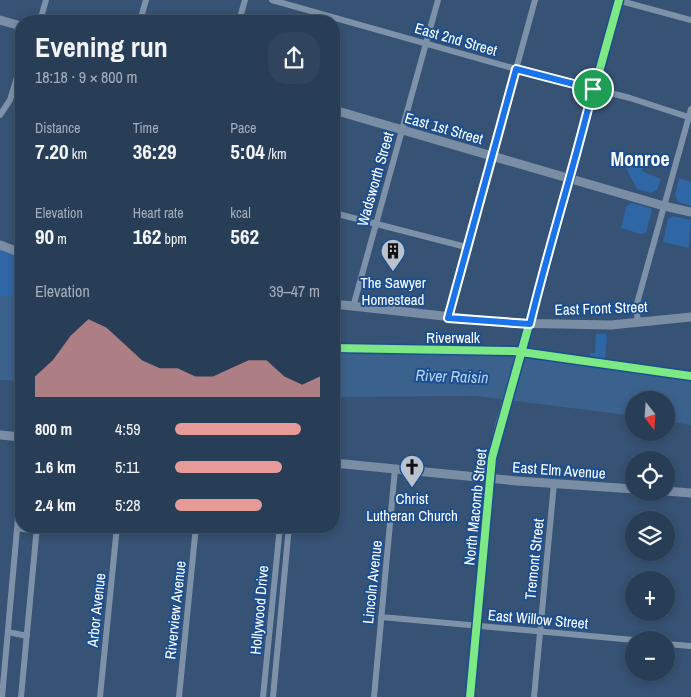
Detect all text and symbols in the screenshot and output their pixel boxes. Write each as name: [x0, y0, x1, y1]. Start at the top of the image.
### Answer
street label: East 2nd Street: [412, 17, 500, 61]
text: Evening run: [35, 28, 168, 66]
button: share: [268, 32, 320, 84]
text: 18:18 · 9 × 800 m: [35, 66, 138, 88]
pin: [572, 68, 614, 110]
icon: arrive: [579, 75, 607, 103]
street label: East 1st Street: [402, 107, 486, 149]
text: Distance: [35, 119, 80, 137]
text: Time: [133, 119, 159, 137]
text: Pace: [230, 119, 257, 137]
street label: Wadsworth Street: [351, 129, 399, 229]
text: 7.20: [35, 137, 69, 166]
text: 36:29: [133, 137, 177, 166]
text: 5:04: [230, 137, 265, 166]
text: km: [69, 145, 87, 163]
text: /km: [265, 145, 286, 163]
district label: Monroe: [610, 145, 670, 172]
text: Elevation: [35, 204, 83, 222]
text: Heart rate: [133, 204, 184, 222]
text: kcal: [230, 204, 251, 222]
text: 90: [35, 222, 54, 251]
text: 162: [133, 222, 161, 251]
text: 562: [230, 222, 259, 251]
text: m: [54, 230, 67, 248]
text: bpm: [161, 230, 187, 248]
building icon: The Sawyer Homestead: [380, 238, 406, 272]
place label: The Sawyer Homestead: [360, 272, 426, 310]
text: Elevation: [35, 280, 90, 302]
text: 39–47 m: [269, 280, 320, 302]
street label: East Front Street: [554, 296, 648, 320]
street label: Riverwalk: [426, 327, 481, 348]
water label: River Raisin: [415, 364, 489, 388]
north arrow: [625, 391, 675, 441]
map controls: [625, 391, 675, 681]
text: 800 m: [35, 418, 72, 440]
text: 4:59: [115, 418, 141, 440]
street label: North Macomb Street: [458, 447, 492, 566]
button: locate: [625, 451, 675, 501]
church icon: Christ Lutheran Church: [399, 454, 425, 488]
text: 1.6 km: [35, 456, 76, 478]
text: 5:11: [115, 456, 140, 478]
street label: East Elm Avenue: [512, 456, 607, 484]
place label: Christ Lutheran Church: [366, 488, 458, 526]
text: 2.4 km: [35, 494, 76, 516]
text: 5:28: [115, 494, 141, 516]
button: layers: [625, 511, 675, 561]
street label: Tremont Street: [519, 517, 549, 601]
street label: Lincoln Avenue: [357, 539, 387, 625]
street label: Riverview Avenue: [159, 560, 191, 660]
street label: Hollywood Drive: [245, 564, 273, 656]
button: +: [625, 571, 675, 621]
street label: Arbor Avenue: [82, 572, 110, 649]
street label: East Willow Street: [487, 604, 590, 634]
button: −: [625, 631, 675, 681]

